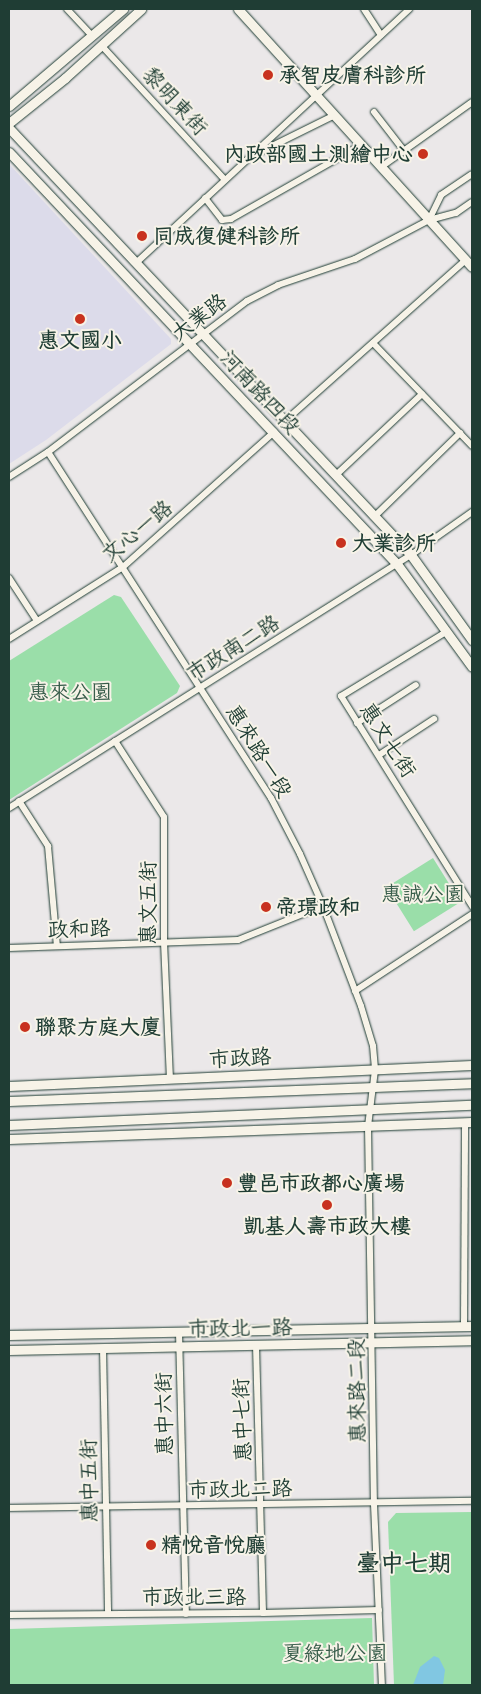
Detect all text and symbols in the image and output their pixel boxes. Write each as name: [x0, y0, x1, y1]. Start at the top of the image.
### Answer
street label: 黎明東街: [137, 62, 213, 140]
place label: 承智皮膚科診所: [279, 62, 426, 88]
marker: 承智皮膚科診所: [261, 68, 275, 82]
place label: 內政部國土測繪中心: [224, 141, 413, 167]
marker: 內政部國土測繪中心: [417, 148, 429, 160]
place label: 同成復健科診所: [153, 223, 300, 249]
marker: 同成復健科診所: [135, 229, 149, 243]
street label: 大業路: [166, 288, 232, 346]
marker: 惠文國小: [74, 313, 86, 325]
place label: 惠文國小: [38, 327, 122, 353]
street label: 河南路四段: [215, 345, 305, 439]
street label: 文心一路: [96, 495, 178, 567]
place label: 大業診所: [352, 530, 436, 556]
marker: 大業診所: [334, 536, 348, 550]
street label: 市政南二路: [182, 609, 284, 687]
park label: 惠來公園: [28, 679, 112, 705]
street label: 惠文七街: [355, 698, 421, 782]
street label: 惠來路一段: [220, 700, 298, 802]
street label: 惠文五街: [135, 861, 161, 945]
park label: 惠誠公園: [381, 881, 465, 907]
place label: 帝璟政和: [276, 894, 360, 920]
marker: 帝璟政和: [260, 901, 272, 913]
street label: 政和路: [47, 915, 111, 943]
place label: 聯聚方庭大廈: [35, 1014, 161, 1040]
marker: 聯聚方庭大廈: [19, 1021, 31, 1033]
street label: 市政路: [208, 1044, 272, 1072]
place label: 豐邑市政都心廣場: [237, 1170, 405, 1196]
marker: 豐邑市政都心廣場: [221, 1177, 233, 1189]
marker: 凱基人壽市政大樓: [321, 1199, 333, 1211]
place label: 凱基人壽市政大樓: [243, 1213, 411, 1239]
street label: 市政北一路: [187, 1314, 293, 1342]
street label: 惠來路二段: [343, 1338, 371, 1444]
street label: 惠中六街: [151, 1372, 177, 1456]
street label: 惠中七街: [228, 1378, 256, 1462]
street label: 惠中五街: [76, 1439, 102, 1523]
street label: 市政北二路: [187, 1475, 293, 1503]
place label: 精悅音悅廳: [161, 1532, 266, 1558]
marker: 精悅音悅廳: [145, 1539, 157, 1551]
district label: 臺中七期: [356, 1550, 452, 1578]
street label: 市政北三路: [142, 1584, 246, 1610]
park label: 夏綠地公園: [283, 1640, 387, 1666]

